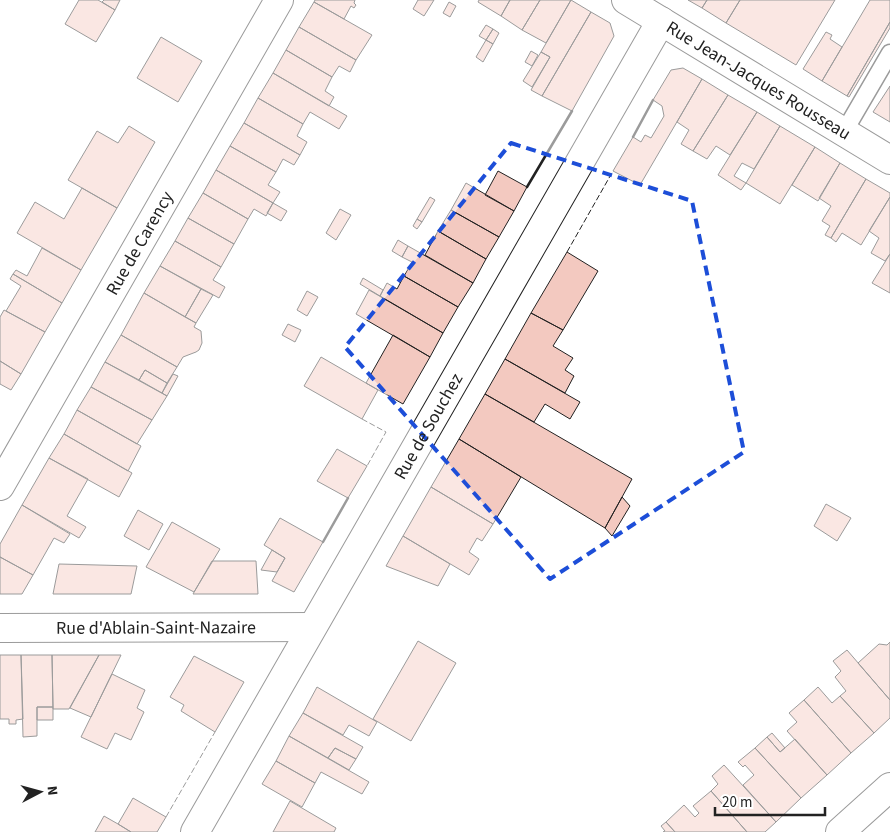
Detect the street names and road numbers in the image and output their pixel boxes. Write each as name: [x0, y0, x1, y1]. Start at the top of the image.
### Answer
street label: Rue Jean-Jacques Rousseau: [662, 15, 856, 146]
street label: Rue de Carency: [100, 186, 179, 300]
street label: Rue de Souchez: [388, 368, 469, 484]
street label: Rue d'Ablain-Saint-Nazaire: [56, 615, 256, 640]

